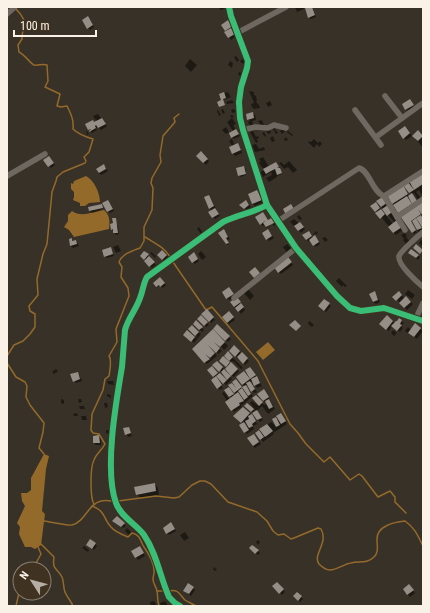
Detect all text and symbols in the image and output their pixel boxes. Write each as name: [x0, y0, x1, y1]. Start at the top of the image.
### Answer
scale bar: [14, 12, 96, 38]
text: 100 m: [20, 19, 50, 33]
north arrow: [12, 561, 52, 601]
text: N: [17, 569, 32, 582]

